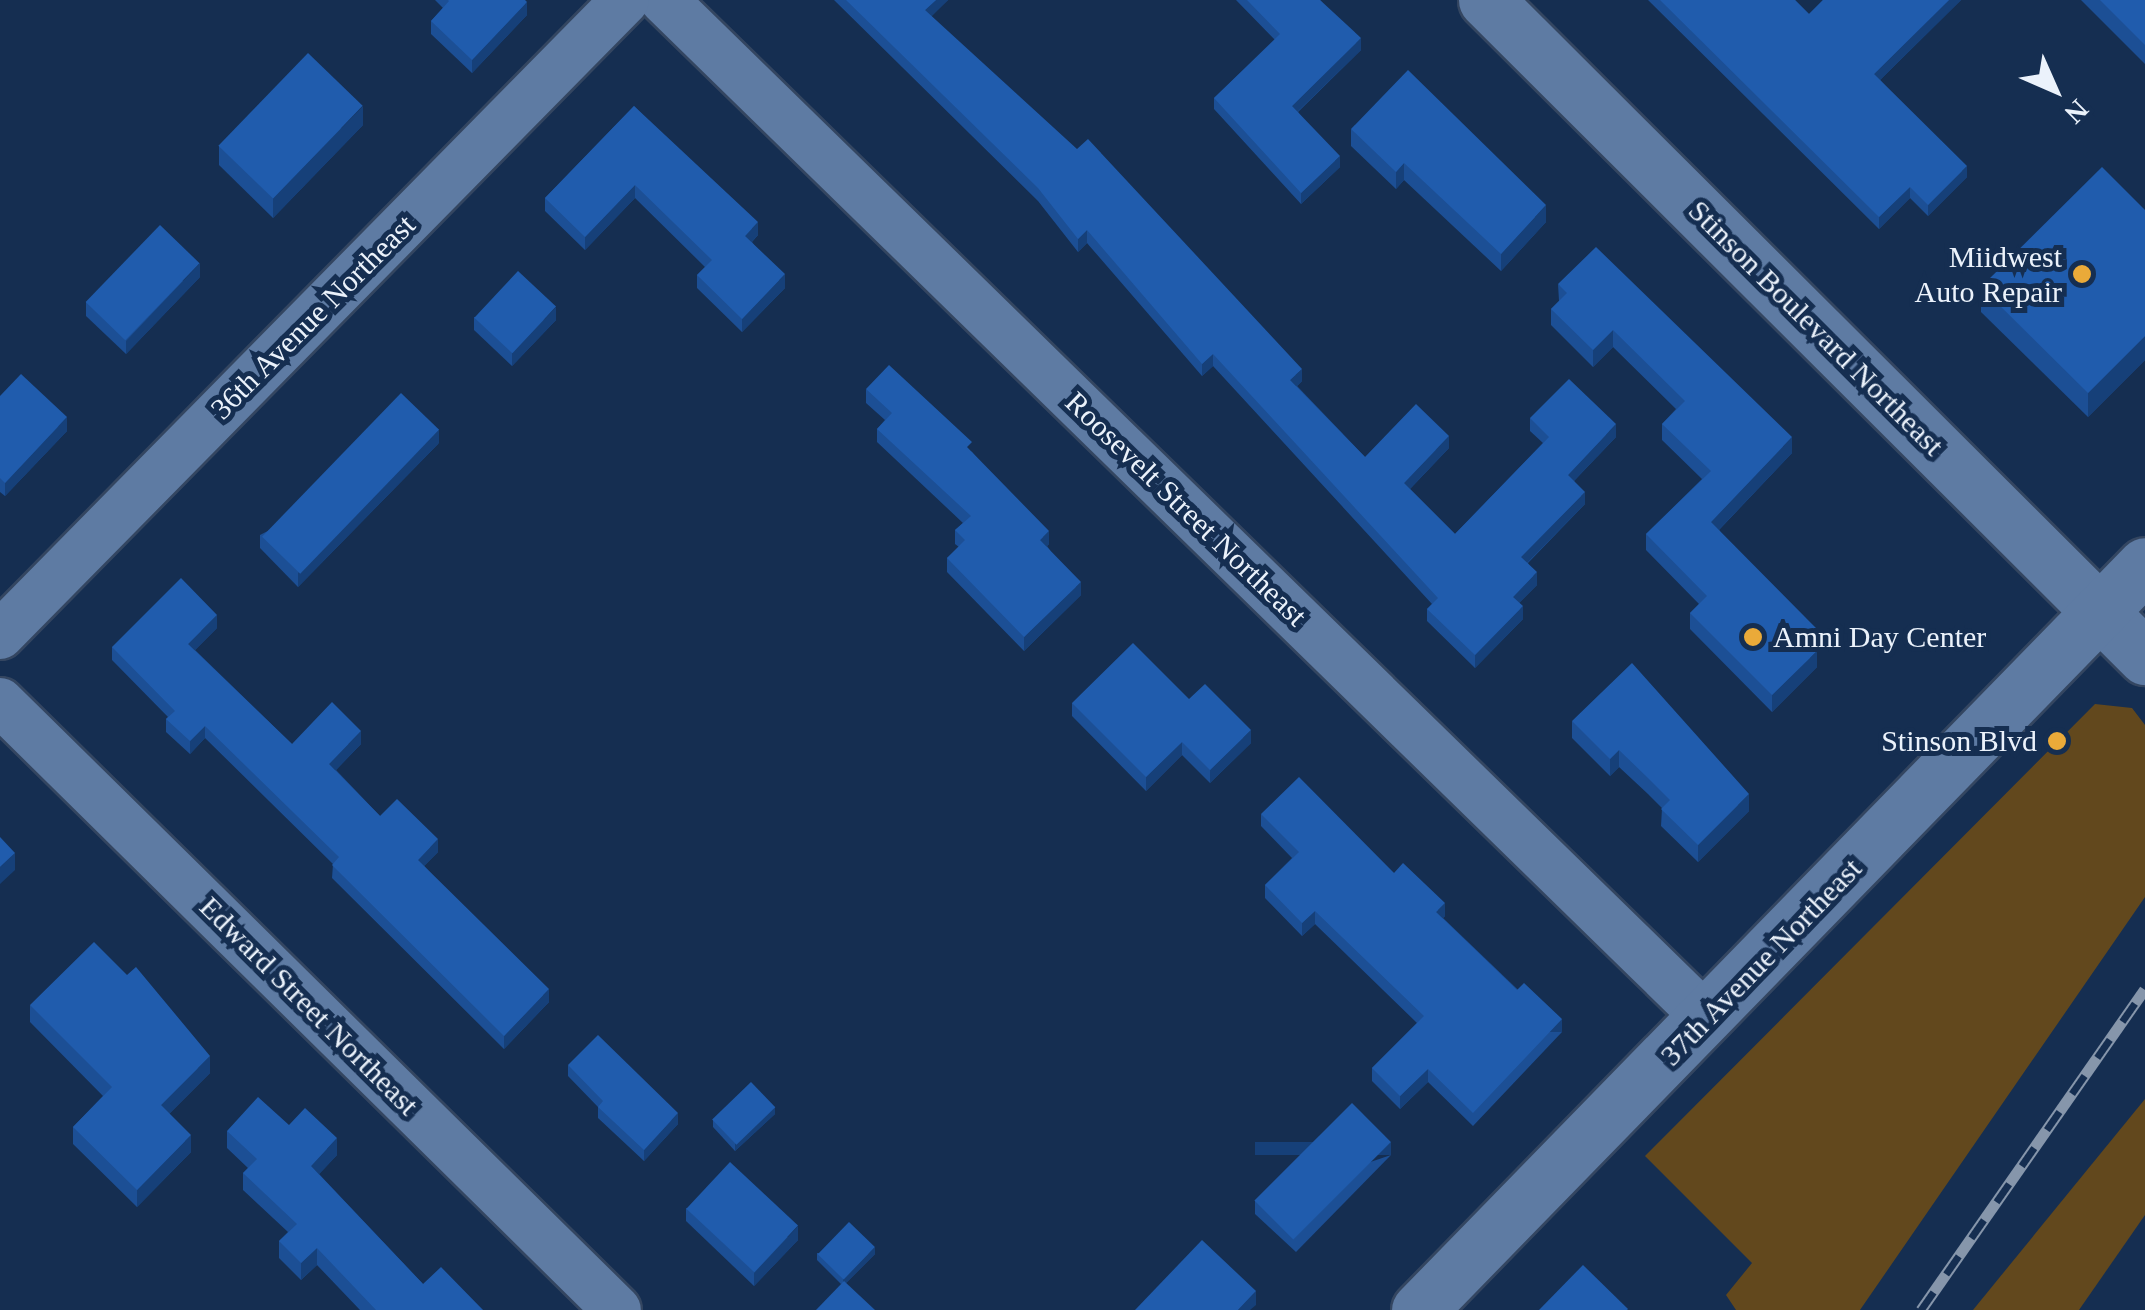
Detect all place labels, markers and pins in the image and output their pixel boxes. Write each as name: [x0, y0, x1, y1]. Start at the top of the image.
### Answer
place label: Miidwest Auto Repair: [1915, 239, 2062, 310]
marker: Miidwest Auto Repair: [2071, 263, 2093, 285]
place label: Amni Day Center: [1773, 619, 1986, 655]
marker: Amni Day Center: [1742, 626, 1764, 648]
place label: Stinson Blvd: [1881, 723, 2037, 759]
marker: Stinson Blvd: [2046, 730, 2068, 752]

